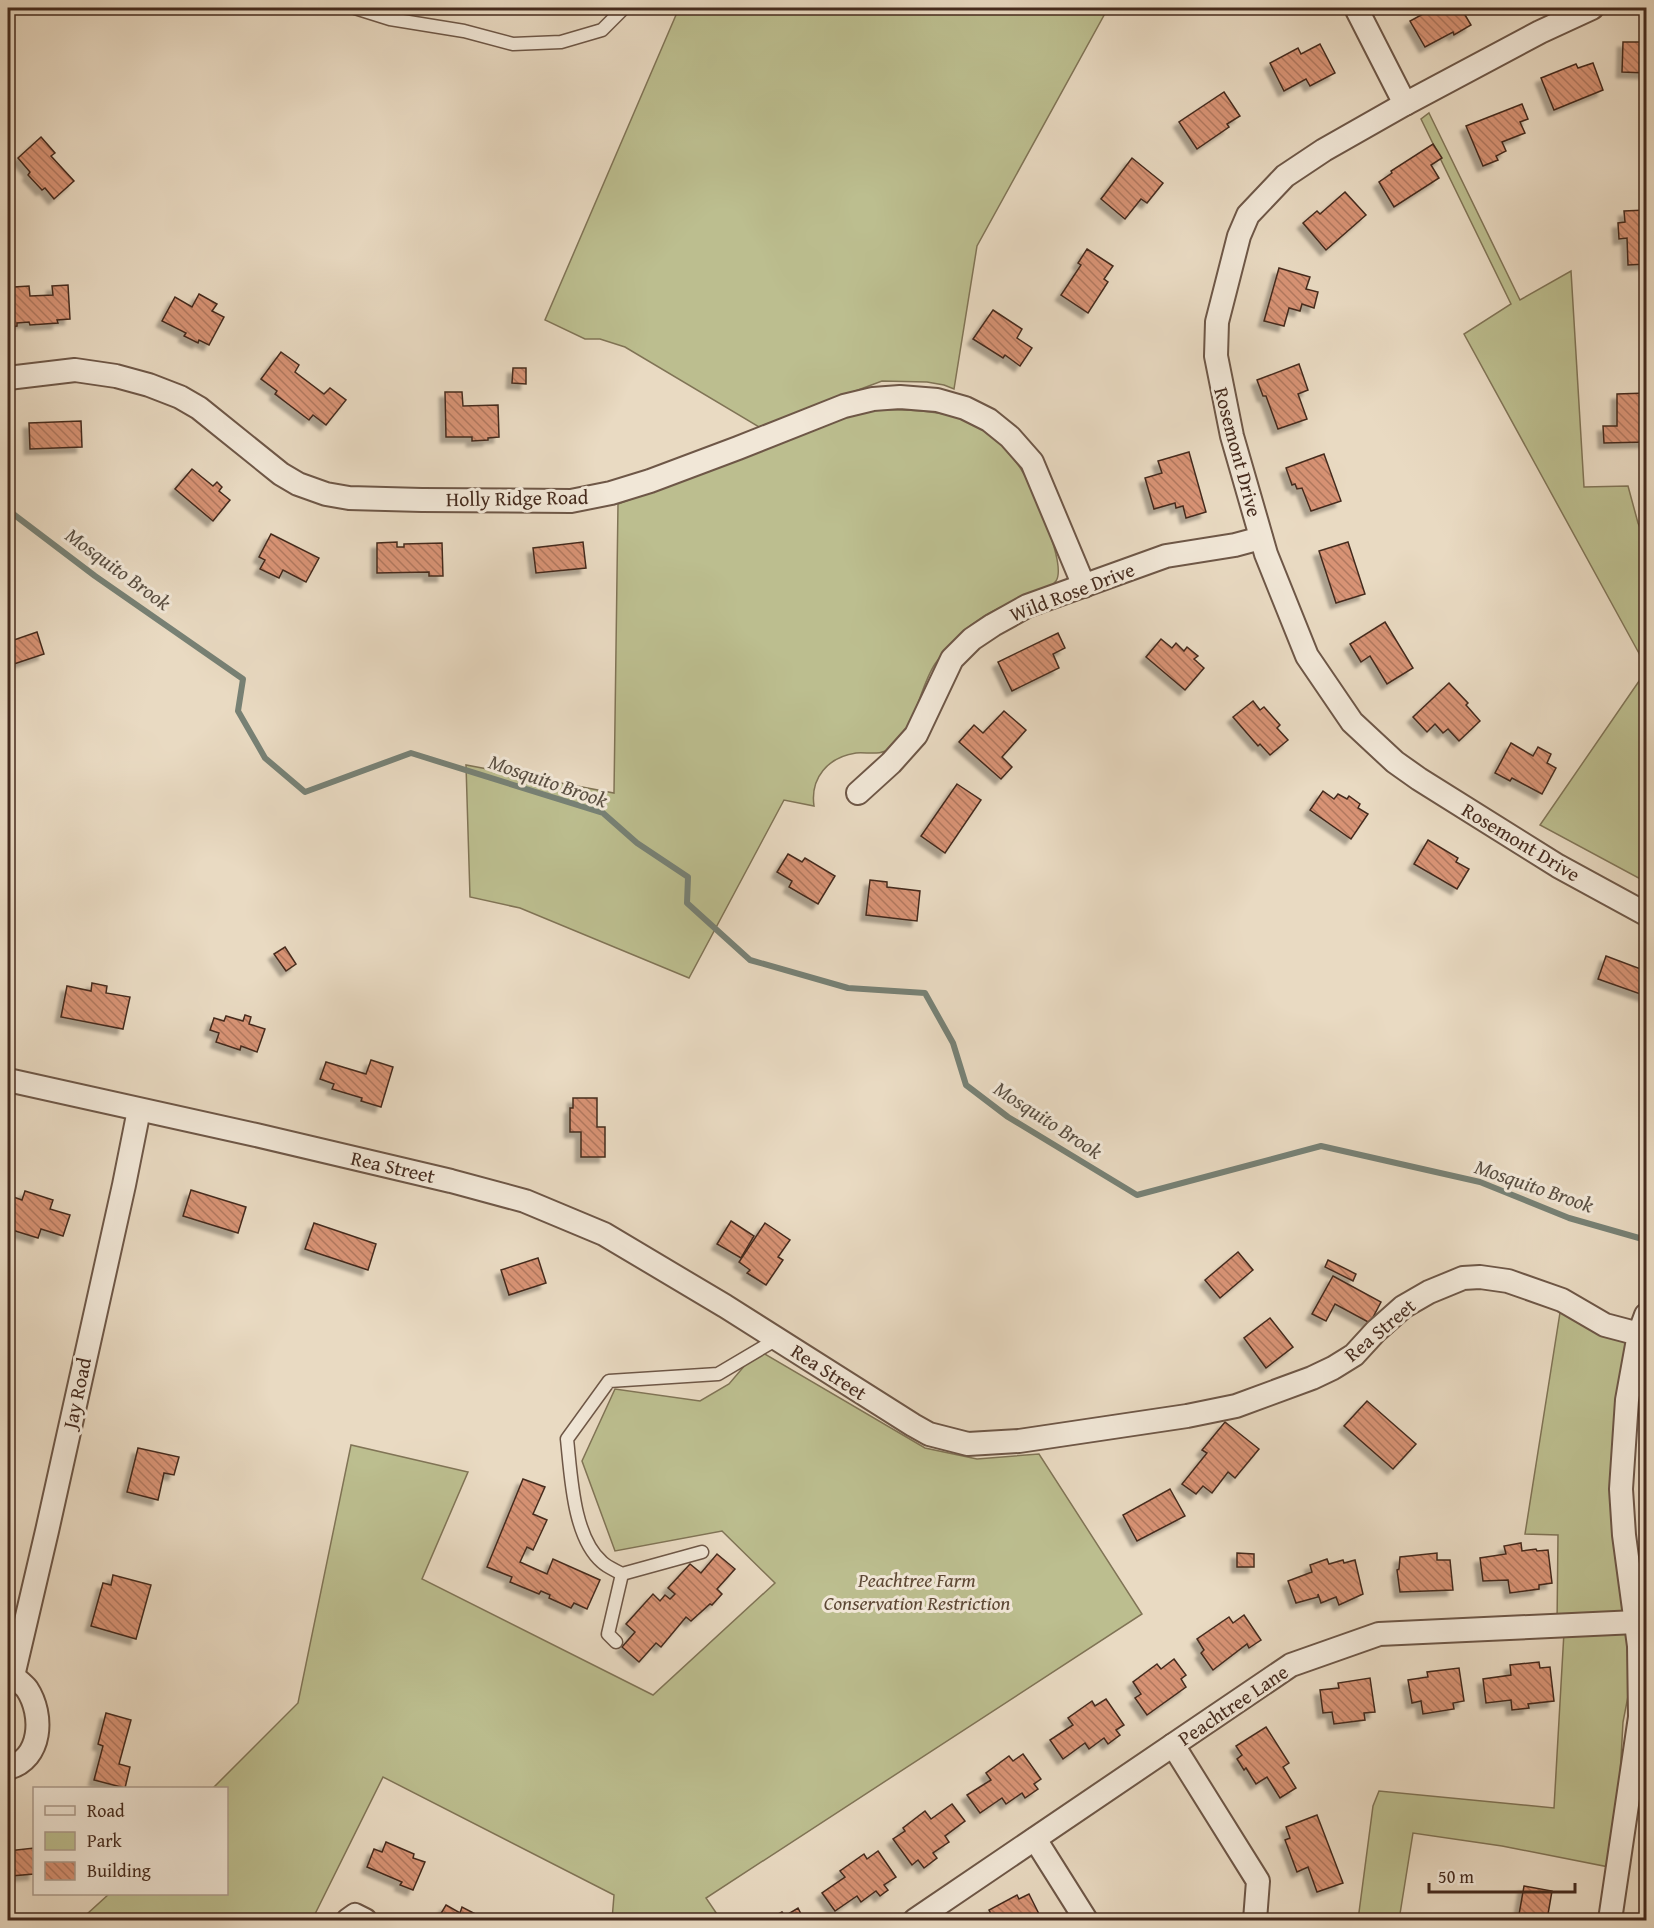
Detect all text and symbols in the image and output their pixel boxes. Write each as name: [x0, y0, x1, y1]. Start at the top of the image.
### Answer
street label: Rosemont Drive: [1207, 384, 1270, 520]
street label: Holly Ridge Road: [446, 482, 589, 513]
water label: Mosquito Brook: [59, 520, 178, 618]
street label: Wild Rose Drive: [1005, 554, 1138, 629]
water label: Mosquito Brook: [485, 746, 612, 815]
street label: Rosemont Drive: [1457, 795, 1586, 888]
water label: Mosquito Brook: [988, 1073, 1109, 1167]
street label: Rea Street: [348, 1143, 438, 1190]
water label: Mosquito Brook: [1471, 1151, 1598, 1220]
street label: Rea Street: [1338, 1291, 1422, 1368]
street label: Rea Street: [786, 1336, 873, 1407]
street label: Jay Road: [54, 1354, 98, 1434]
park label: Peachtree Farm Conservation Restriction: [824, 1565, 1010, 1617]
street label: Peachtree Lane: [1172, 1657, 1294, 1752]
legend: [33, 1787, 228, 1895]
text: Road: [87, 1797, 125, 1824]
text: Park: [87, 1827, 123, 1854]
scale bar: [1429, 1856, 1574, 1894]
text: Building: [87, 1857, 151, 1884]
text: 50 m: [1438, 1863, 1474, 1890]

